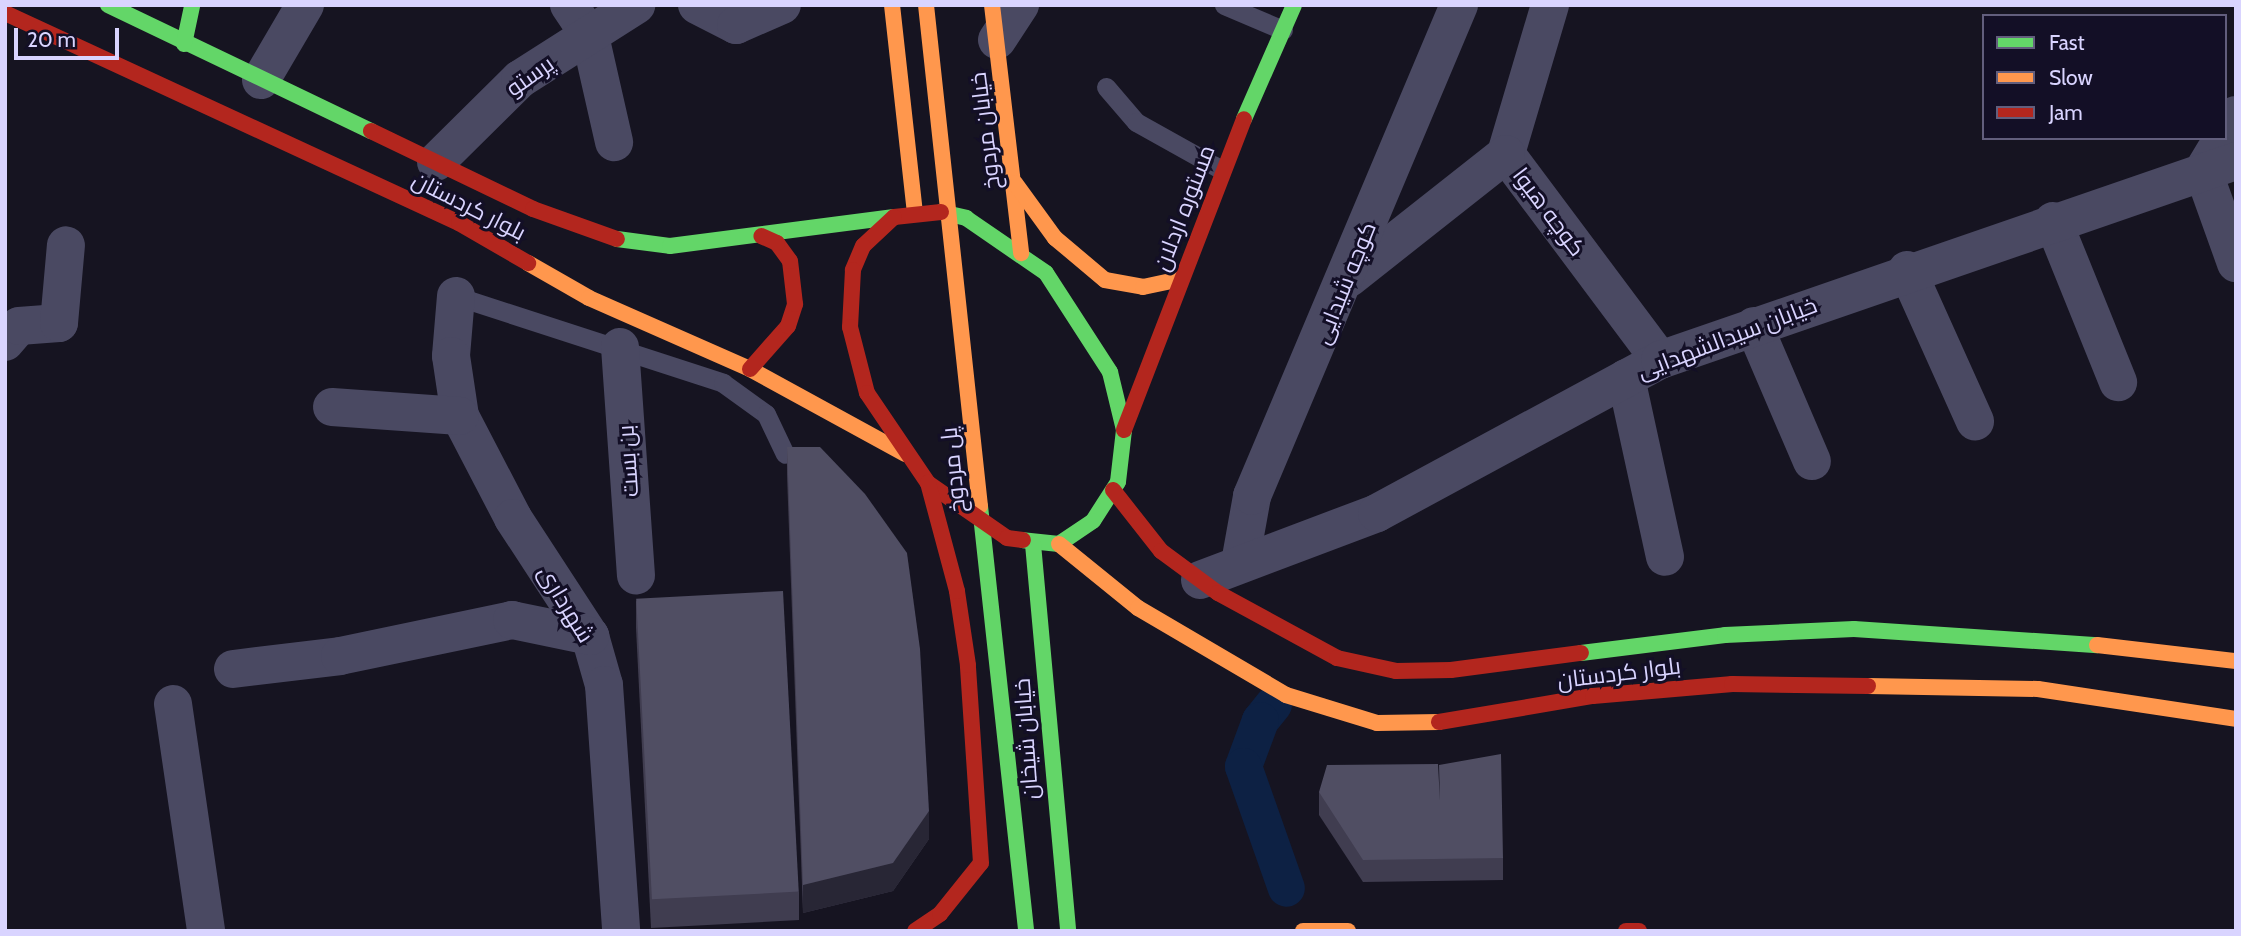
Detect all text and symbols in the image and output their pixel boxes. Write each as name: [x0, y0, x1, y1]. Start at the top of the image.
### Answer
scale bar: [18, 14, 122, 58]
legend: [1982, 14, 2227, 140]
text: 20 m: [27, 27, 76, 52]
text: Fast: [2049, 30, 2085, 55]
street label: پرستو: [501, 50, 559, 102]
text: Slow: [2049, 65, 2093, 90]
street label: خیابان مردوخ: [964, 71, 1006, 191]
text: Jam: [2049, 100, 2083, 125]
street label: مستوره اردلان: [1147, 141, 1221, 275]
street label: کوچه هیوا: [1507, 162, 1591, 262]
street label: بلوار کردستان: [407, 166, 531, 246]
street label: کوچه شیدایی: [1308, 218, 1382, 348]
street label: خیابان سیدالشهدایی: [1633, 291, 1821, 385]
street label: بن بست: [612, 424, 644, 498]
street label: پل مردوخ: [935, 426, 971, 514]
street label: شهرداری: [532, 560, 600, 648]
street label: بلوار کردستان: [1556, 652, 1682, 694]
street label: خیابان شیخان: [1008, 677, 1044, 801]

